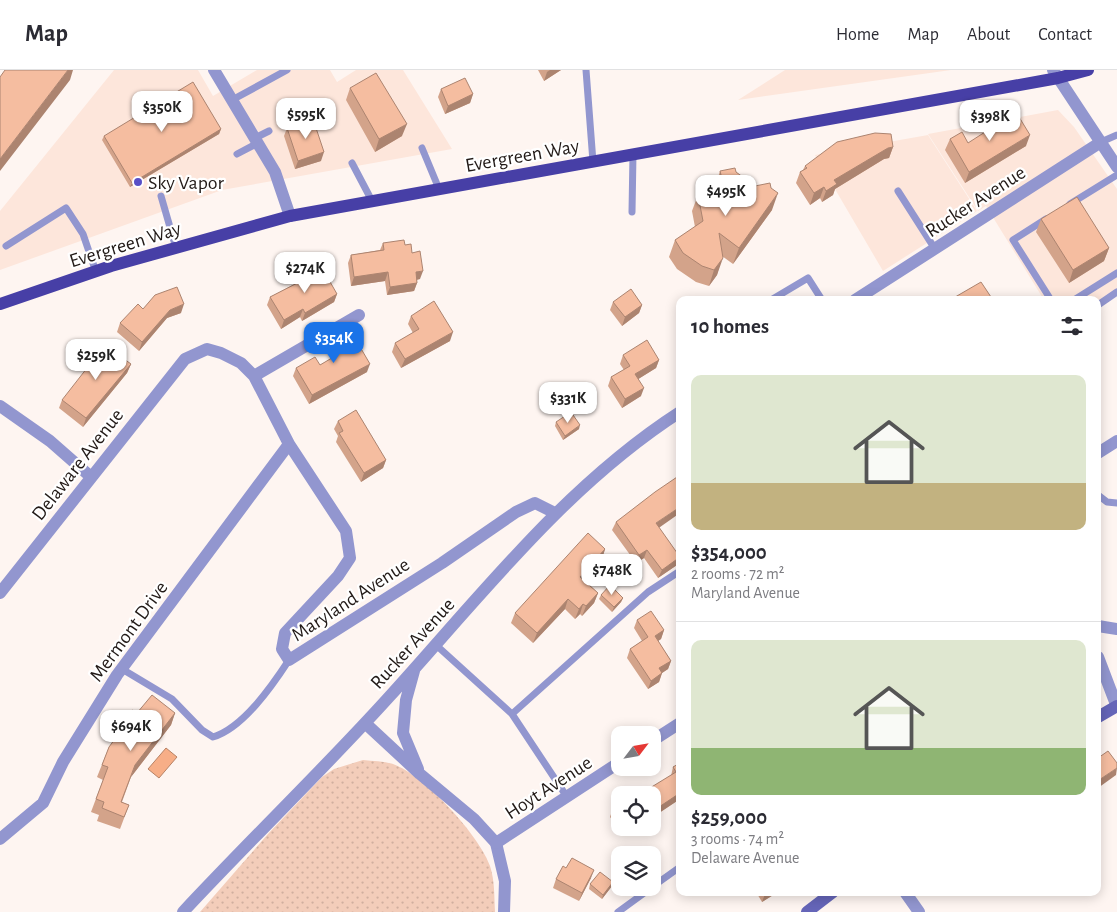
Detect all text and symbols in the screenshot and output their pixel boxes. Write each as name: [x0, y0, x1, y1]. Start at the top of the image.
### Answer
text: Map: [25, 22, 68, 46]
text: Home: [836, 26, 879, 44]
text: Map: [907, 26, 939, 44]
text: About: [967, 26, 1010, 44]
text: Contact: [1038, 26, 1092, 44]
pin: $350K: [127, 90, 197, 133]
pin: $595K: [271, 98, 341, 140]
text: $350K: [143, 99, 181, 115]
pin: $398K: [955, 100, 1025, 142]
text: $595K: [287, 106, 325, 122]
text: $398K: [970, 108, 1010, 124]
street label: Evergreen Way: [464, 136, 581, 176]
street label: Rucker Avenue: [922, 162, 1029, 241]
place label: Sky Vapor: [148, 173, 224, 193]
pin: $495K: [691, 174, 761, 217]
marker: Sky Vapor: [132, 176, 144, 188]
text: $495K: [706, 183, 746, 199]
street label: Evergreen Way: [67, 218, 184, 271]
pin: $274K: [270, 252, 340, 294]
text: $274K: [285, 260, 325, 276]
icon: filters: [1058, 312, 1086, 340]
text: 10 homes: [691, 316, 769, 337]
pin: $354K: [299, 322, 369, 364]
text: $354K: [315, 330, 353, 346]
pin: $259K: [61, 338, 131, 381]
text: $259K: [77, 347, 115, 363]
pin: $331K: [533, 382, 603, 424]
text: $331K: [550, 390, 586, 406]
street label: Delaware Avenue: [28, 405, 127, 524]
icon: home: [844, 407, 934, 497]
text: $354,000: [691, 542, 767, 563]
street label: Maryland Avenue: [288, 554, 413, 645]
pin: $748K: [577, 554, 647, 596]
text: $748K: [592, 562, 632, 578]
text: 2 rooms · 72 m²: [691, 566, 784, 582]
street label: Mermont Drive: [86, 578, 172, 685]
text: Maryland Avenue: [691, 585, 800, 601]
street label: Rucker Avenue: [367, 594, 459, 693]
icon: home: [844, 673, 934, 763]
pin: $694K: [96, 710, 166, 752]
text: $694K: [111, 718, 151, 734]
north arrow: [611, 726, 661, 776]
map controls: [611, 726, 661, 896]
street label: Hoyt Avenue: [501, 752, 596, 823]
button: locate: [611, 786, 661, 836]
text: $259,000: [691, 807, 767, 828]
text: 3 rooms · 74 m²: [691, 831, 784, 847]
button: layers: [611, 846, 661, 896]
text: Delaware Avenue: [691, 850, 799, 866]

